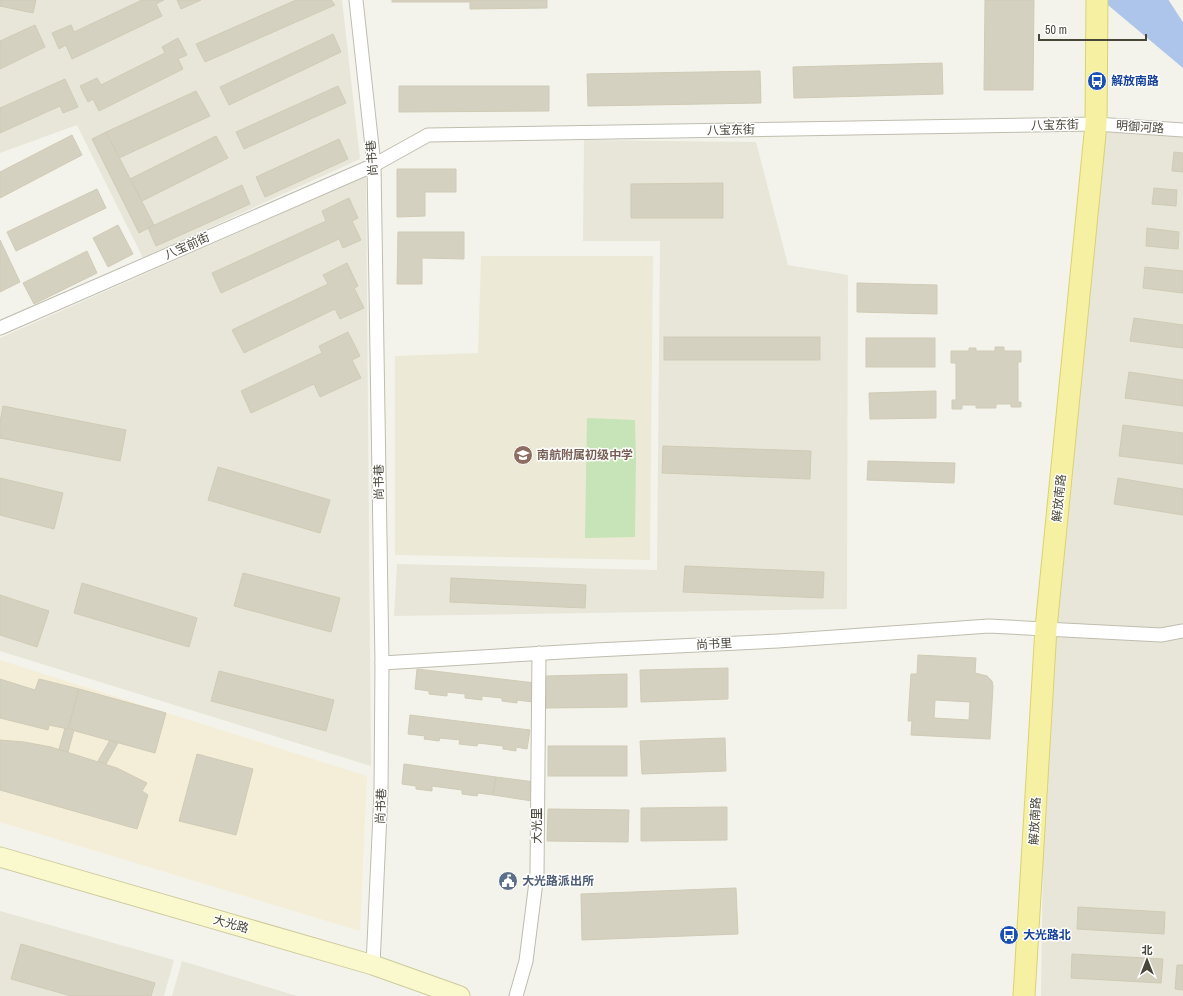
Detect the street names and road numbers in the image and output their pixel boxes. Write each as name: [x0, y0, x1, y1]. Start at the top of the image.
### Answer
street label: 八宝东街: [1031, 117, 1079, 133]
street label: 明御河路: [1115, 117, 1165, 137]
street label: 八宝东街: [707, 122, 755, 138]
street label: 尚书巷: [363, 139, 381, 177]
street label: 八宝前街: [162, 229, 212, 263]
street label: 尚书巷: [371, 464, 387, 500]
street label: 解放南路: [1049, 473, 1069, 523]
street label: 尚书里: [696, 635, 732, 653]
street label: 尚书巷: [372, 788, 390, 824]
street label: 解放南路: [1026, 797, 1044, 845]
street label: 大光里: [529, 808, 545, 844]
street label: 大光路: [211, 911, 251, 937]

